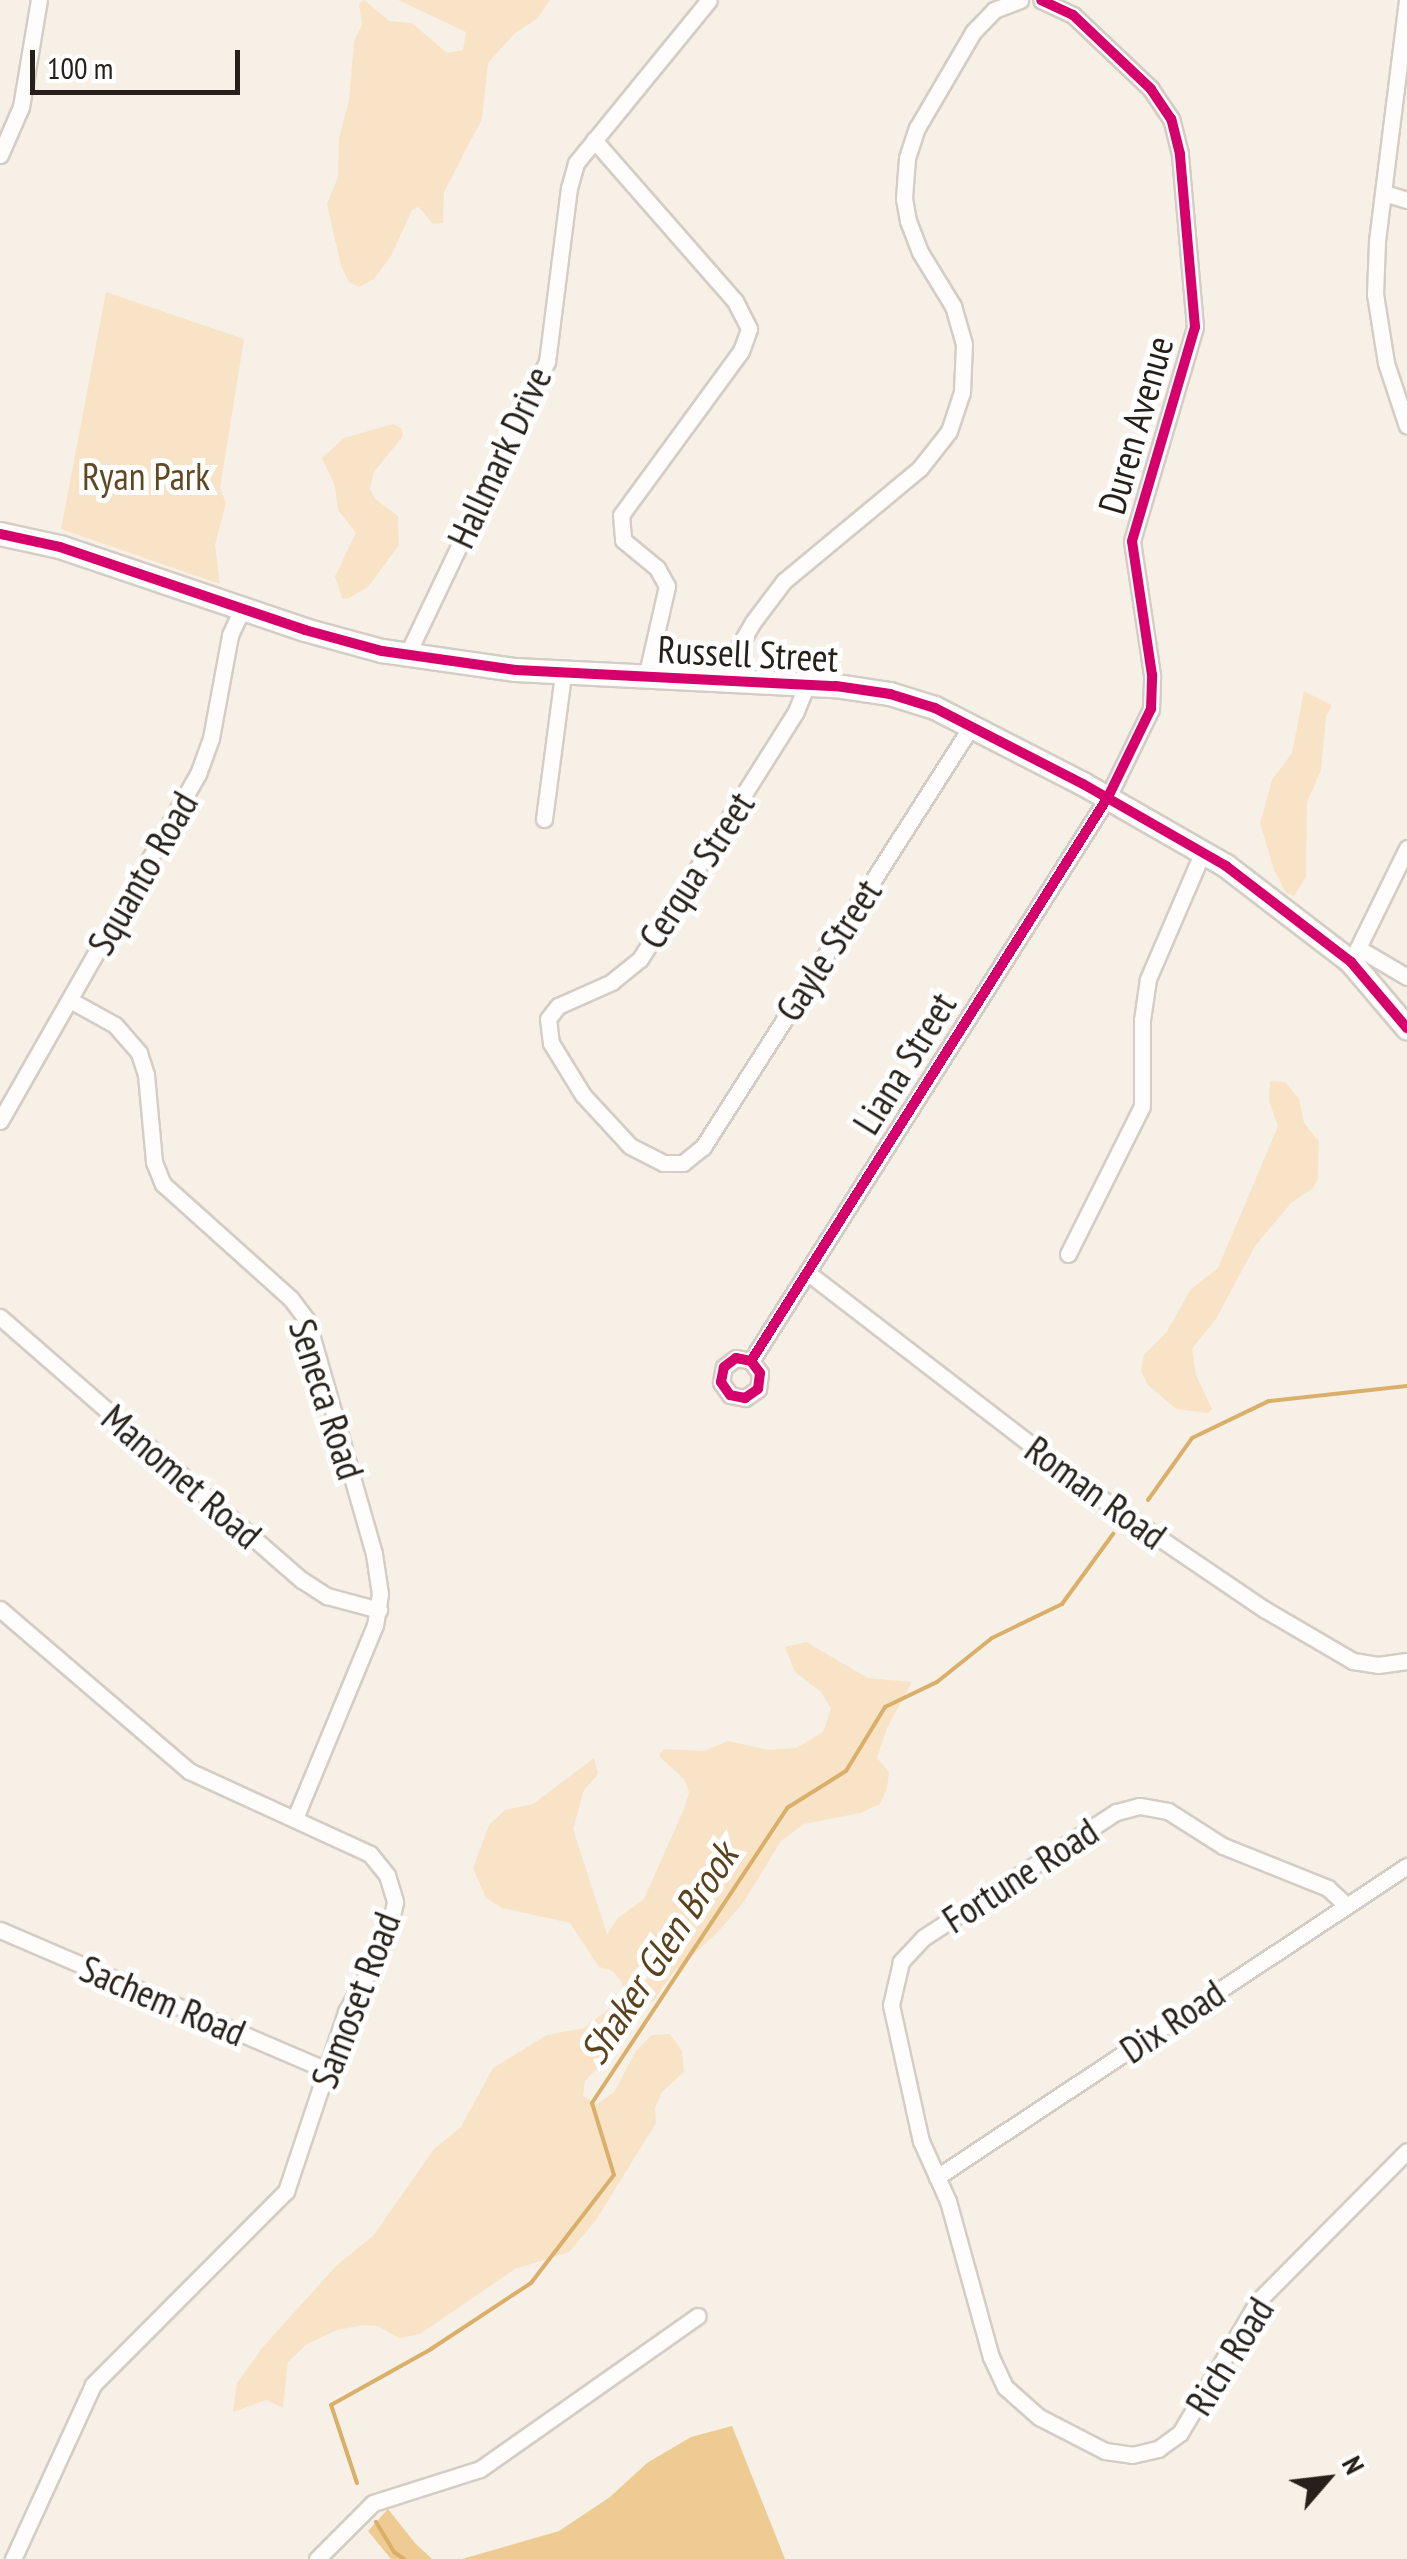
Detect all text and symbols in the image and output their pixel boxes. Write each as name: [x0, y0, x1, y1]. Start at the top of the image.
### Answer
scale bar: [35, 30, 245, 92]
text: 100 m: [47, 48, 113, 87]
street label: Duren Avenue: [1088, 331, 1182, 519]
street label: Hallmark Drive: [437, 359, 561, 555]
park label: Ryan Park: [82, 453, 210, 499]
street label: Russell Street: [657, 626, 839, 680]
street label: Squanto Road: [77, 783, 207, 963]
street label: Cerqua Street: [629, 783, 763, 957]
street label: Gayle Street: [765, 871, 891, 1029]
street label: Liana Street: [843, 984, 965, 1142]
street label: Seneca Road: [280, 1313, 374, 1485]
street label: Manomet Road: [93, 1394, 271, 1558]
street label: Roman Road: [1017, 1426, 1175, 1558]
street label: Fortune Road: [934, 1808, 1106, 1942]
water label: Shaker Glen Brook: [569, 1834, 747, 2072]
street label: Samoset Road: [301, 1906, 409, 2094]
street label: Sachem Road: [74, 1945, 252, 2055]
street label: Dix Road: [1111, 1969, 1233, 2073]
street label: Rich Road: [1175, 2289, 1283, 2423]
north arrow: [1277, 2429, 1377, 2529]
text: N: [1334, 2449, 1374, 2480]

